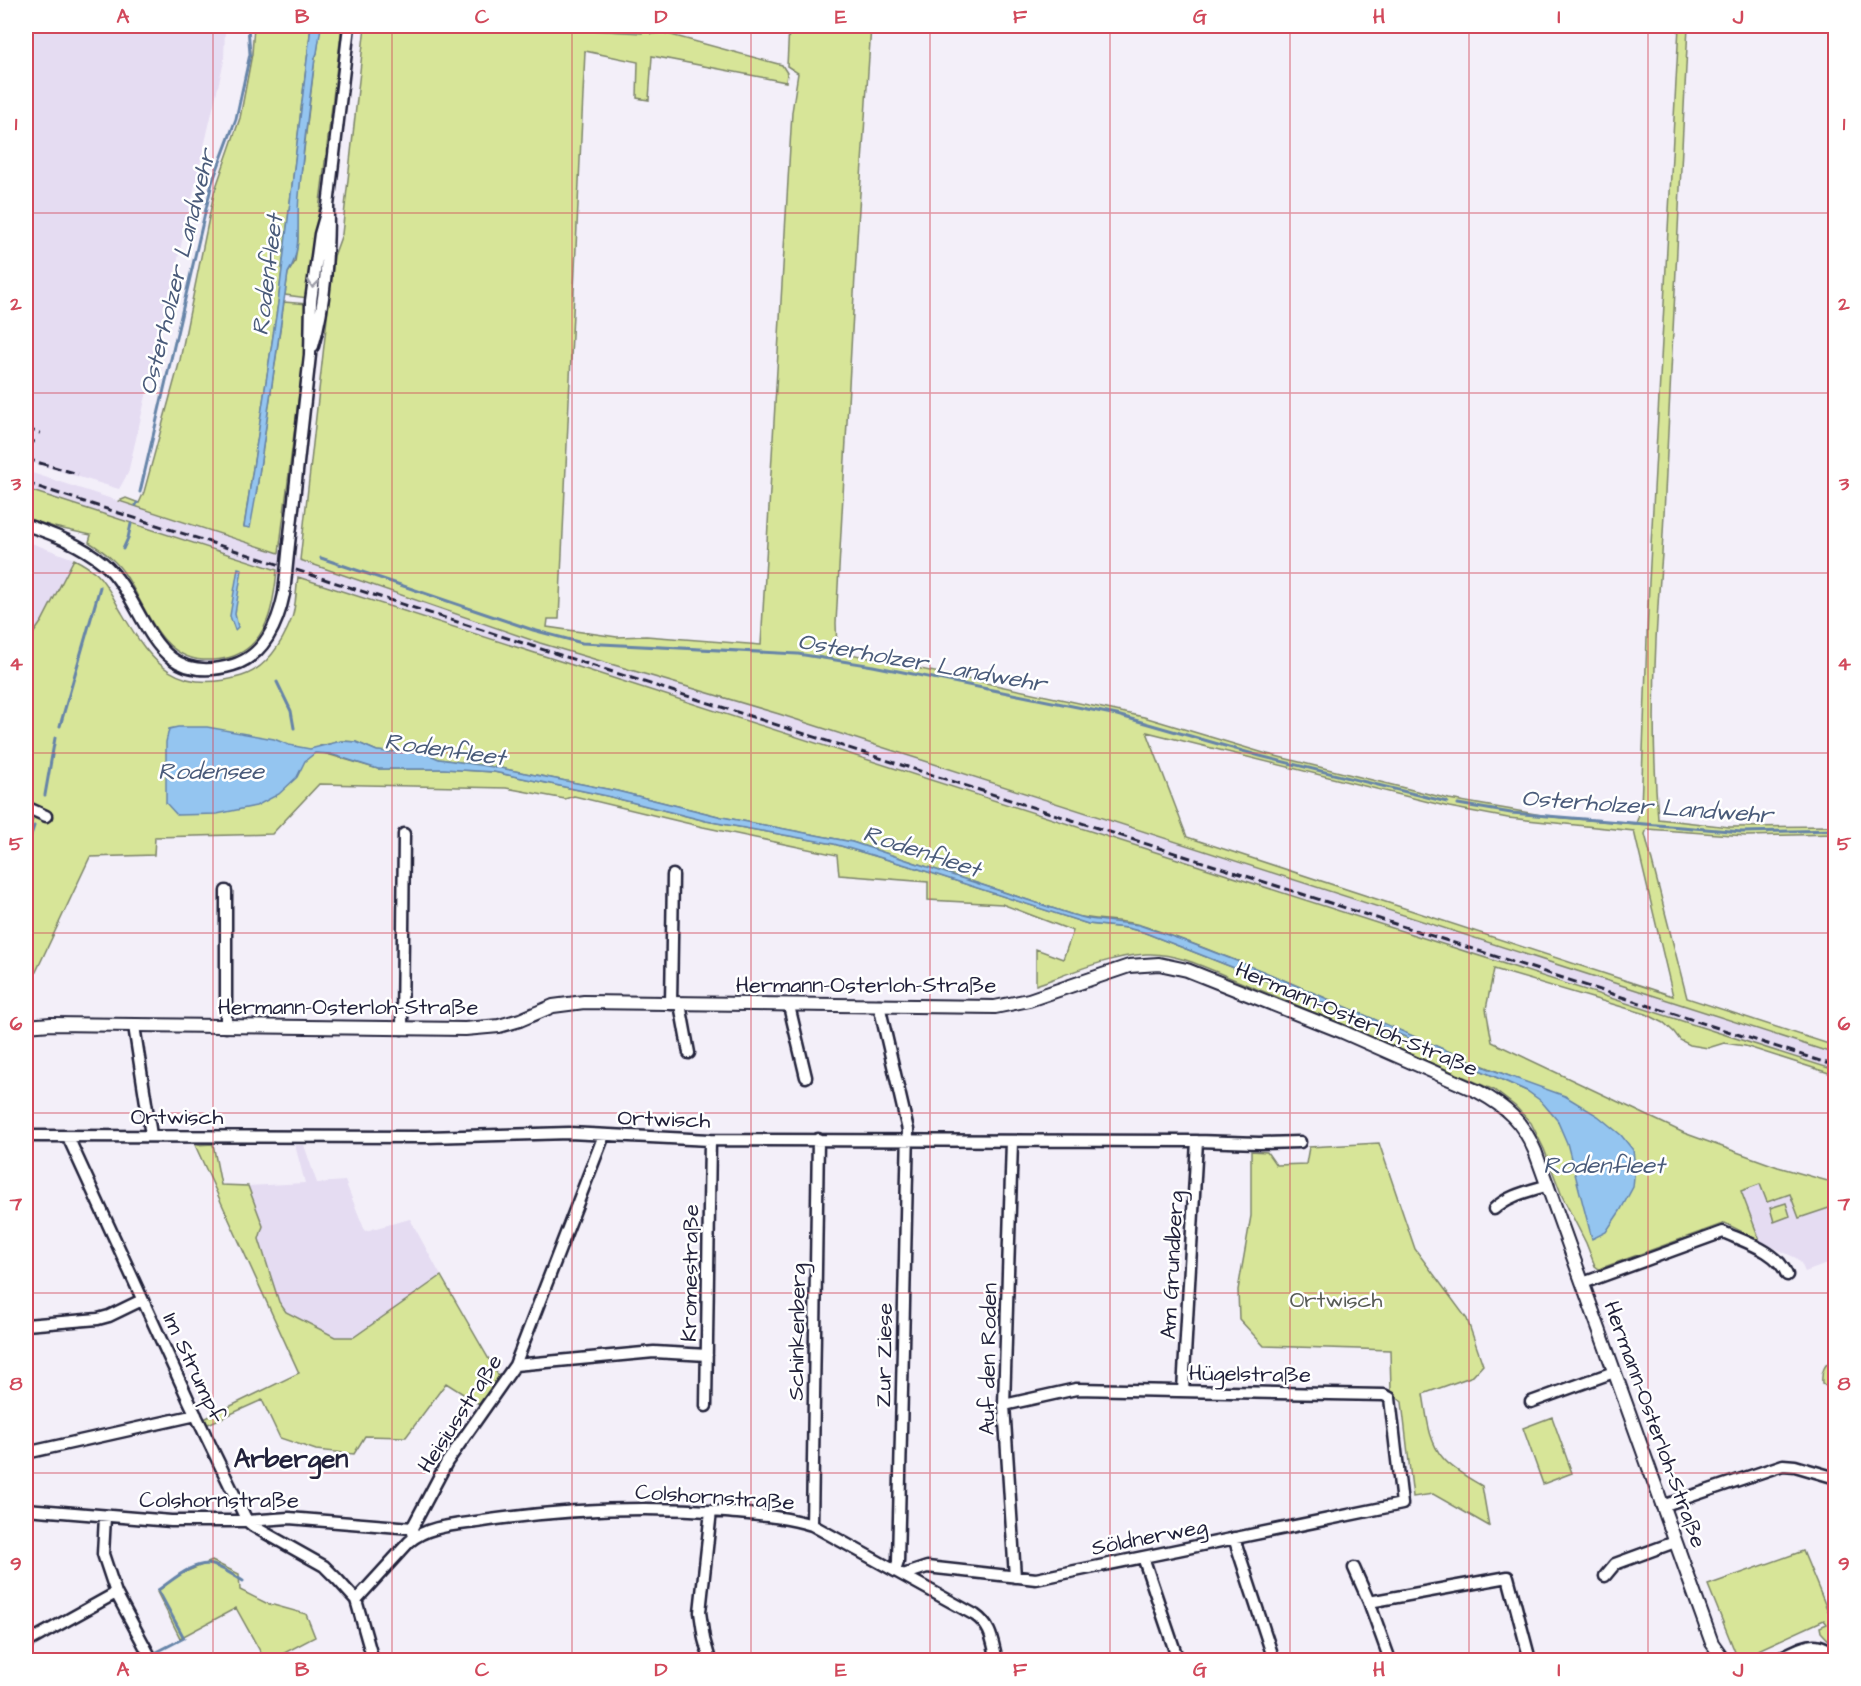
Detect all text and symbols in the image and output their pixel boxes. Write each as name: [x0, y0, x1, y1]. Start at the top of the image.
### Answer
text: A: [117, 3, 130, 31]
text: B: [295, 3, 310, 31]
text: C: [475, 3, 490, 31]
text: D: [655, 3, 668, 31]
text: E: [835, 3, 847, 31]
text: F: [1013, 3, 1028, 31]
text: G: [1193, 3, 1207, 31]
text: H: [1373, 3, 1385, 31]
text: I: [1557, 3, 1561, 31]
text: J: [1732, 3, 1744, 31]
text: 1: [15, 110, 18, 138]
text: 1: [1843, 110, 1846, 138]
water label: Osterholzer Landwehr: [131, 143, 226, 398]
water label: Rodenfleet: [244, 210, 293, 338]
one-way arrow: [308, 280, 320, 289]
text: 2: [9, 290, 22, 318]
text: 2: [1837, 290, 1850, 318]
text: 3: [10, 470, 22, 498]
text: 3: [1838, 470, 1850, 498]
water label: Osterholzer Landwehr: [795, 624, 1051, 702]
text: 4: [9, 650, 23, 678]
text: 4: [1837, 650, 1851, 678]
water label: Rodenfleet: [382, 725, 510, 776]
water label: Rodensee: [158, 755, 265, 789]
water label: Osterholzer Landwehr: [1520, 781, 1776, 833]
water label: Rodenfleet: [859, 817, 987, 888]
text: 5: [9, 830, 24, 858]
text: 5: [1837, 830, 1852, 858]
street label: Hermann-Osterloh-Straße: [1230, 954, 1483, 1085]
street label: Hermann-Osterloh-Straße: [736, 970, 996, 1001]
street label: Hermann-Osterloh-Straße: [218, 992, 478, 1023]
text: 6: [10, 1010, 23, 1038]
text: 6: [1838, 1010, 1851, 1038]
street label: Ortwisch: [131, 1102, 223, 1133]
street label: Ortwisch: [617, 1102, 711, 1137]
water label: Rodenfleet: [1543, 1149, 1667, 1183]
text: 7: [9, 1190, 23, 1218]
street label: Am Grundberg: [1153, 1190, 1193, 1340]
text: 7: [1837, 1190, 1851, 1218]
street label: Kromestraße: [674, 1204, 707, 1342]
street label: Schinkenberg: [781, 1263, 815, 1401]
street label: Auf den Roden: [972, 1283, 1005, 1435]
park label: Ortwisch: [1290, 1285, 1382, 1316]
street label: Hermann-Osterloh-Straße: [1595, 1297, 1714, 1552]
street label: Zur Ziese: [868, 1302, 901, 1408]
street label: Im Strumpf: [155, 1308, 233, 1429]
street label: Heisiusstraße: [410, 1348, 510, 1479]
street label: Hügelstraße: [1189, 1358, 1311, 1392]
text: 8: [10, 1370, 23, 1398]
text: 8: [1838, 1370, 1851, 1398]
district label: Arbergen: [234, 1441, 348, 1480]
street label: Colshornstraße: [634, 1476, 796, 1519]
street label: Colshornstraße: [139, 1485, 299, 1516]
street label: Söldnerweg: [1089, 1511, 1210, 1565]
text: 9: [10, 1550, 22, 1578]
text: 9: [1838, 1550, 1850, 1578]
text: A: [117, 1656, 130, 1684]
text: B: [295, 1656, 310, 1684]
text: C: [475, 1656, 490, 1684]
text: D: [655, 1656, 668, 1684]
text: E: [835, 1656, 847, 1684]
text: F: [1013, 1656, 1028, 1684]
text: G: [1193, 1656, 1207, 1684]
text: H: [1373, 1656, 1385, 1684]
text: I: [1557, 1656, 1561, 1684]
text: J: [1732, 1656, 1744, 1684]

